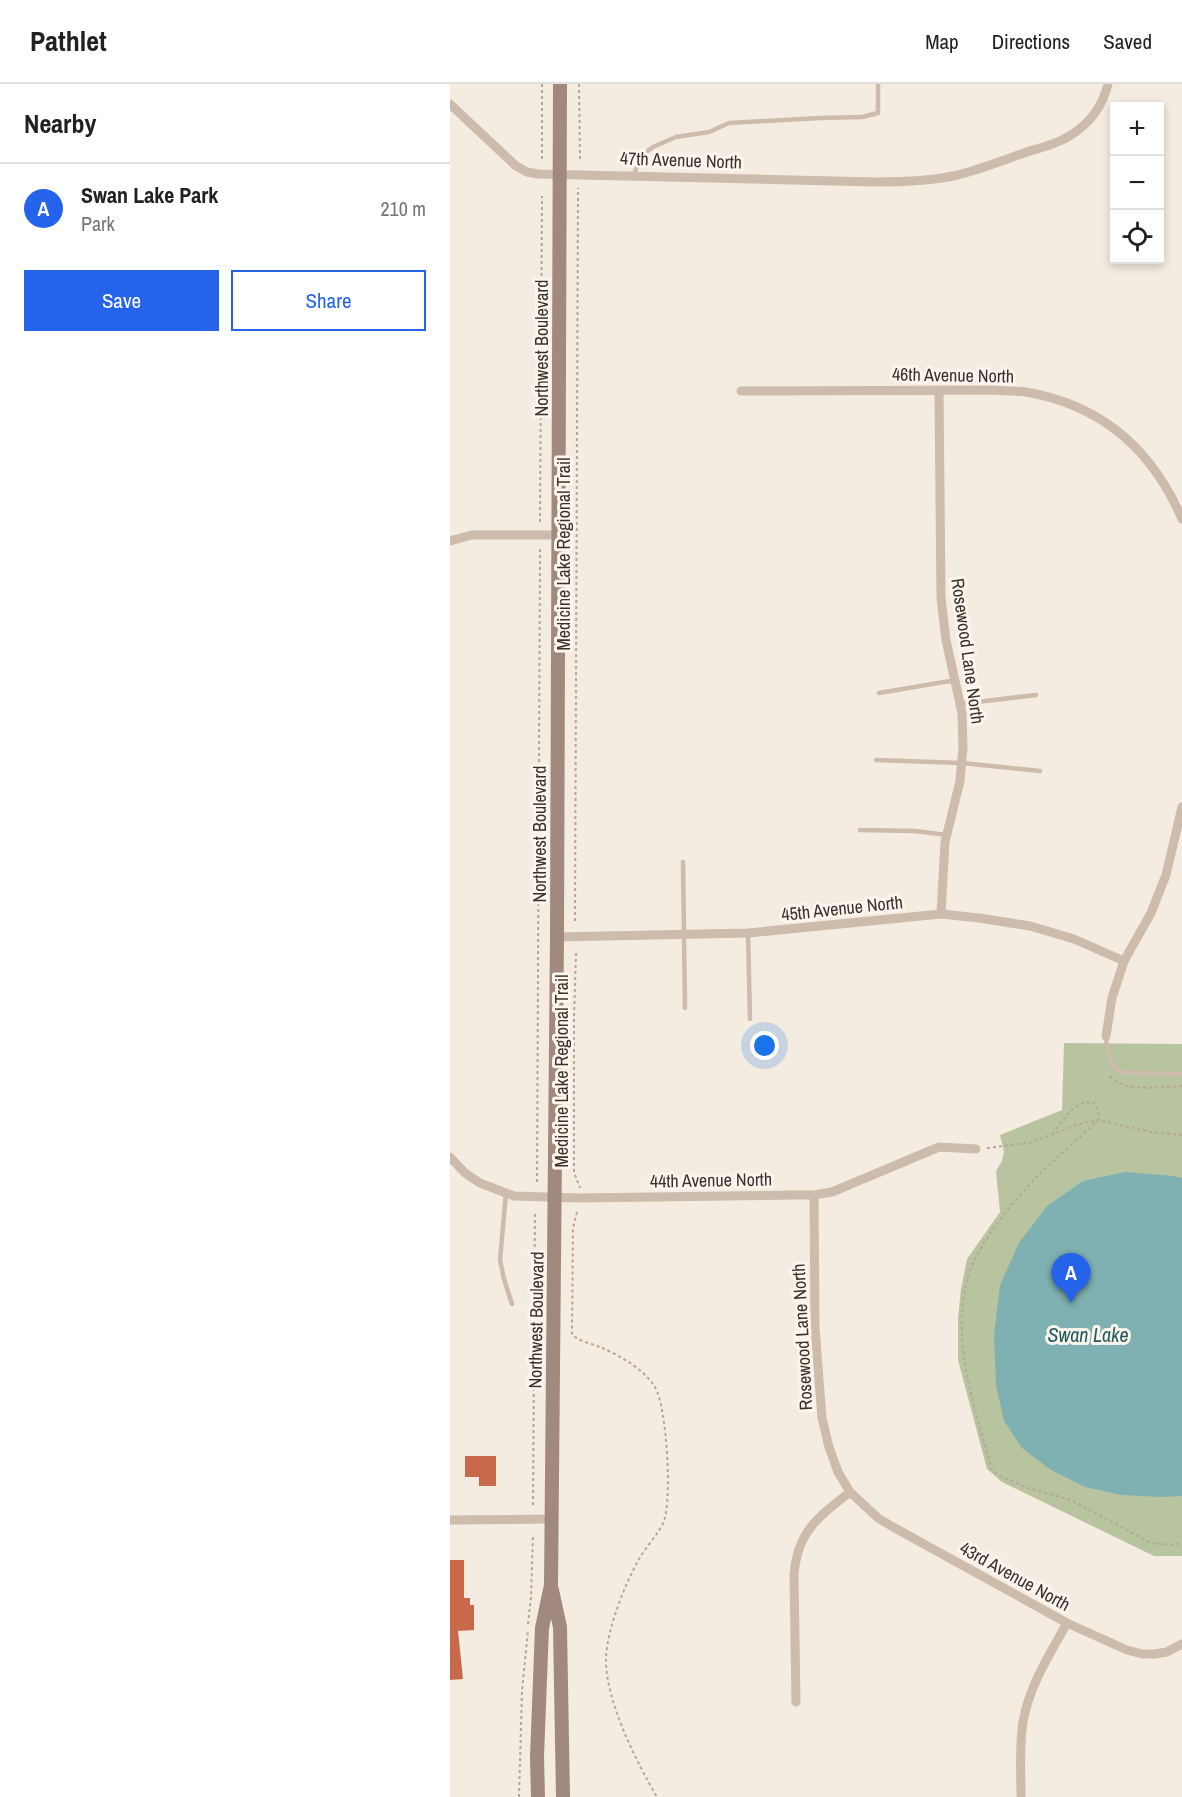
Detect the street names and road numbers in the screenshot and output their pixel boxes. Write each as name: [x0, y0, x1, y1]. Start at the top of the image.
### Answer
street label: 47th Avenue North: [620, 145, 742, 175]
street label: Northwest Boulevard: [529, 280, 554, 417]
street label: 46th Avenue North: [892, 361, 1014, 389]
street label: Medicine Lake Regional Trail: [551, 458, 576, 650]
street label: Rosewood Lane North: [945, 577, 991, 725]
street label: Northwest Boulevard: [527, 766, 552, 903]
street label: 45th Avenue North: [780, 889, 904, 927]
street label: Medicine Lake Regional Trail: [549, 975, 574, 1167]
street label: 44th Avenue North: [650, 1166, 772, 1194]
street label: Northwest Boulevard: [522, 1251, 550, 1389]
street label: Rosewood Lane North: [786, 1263, 818, 1411]
street label: 43rd Avenue North: [955, 1535, 1075, 1617]

